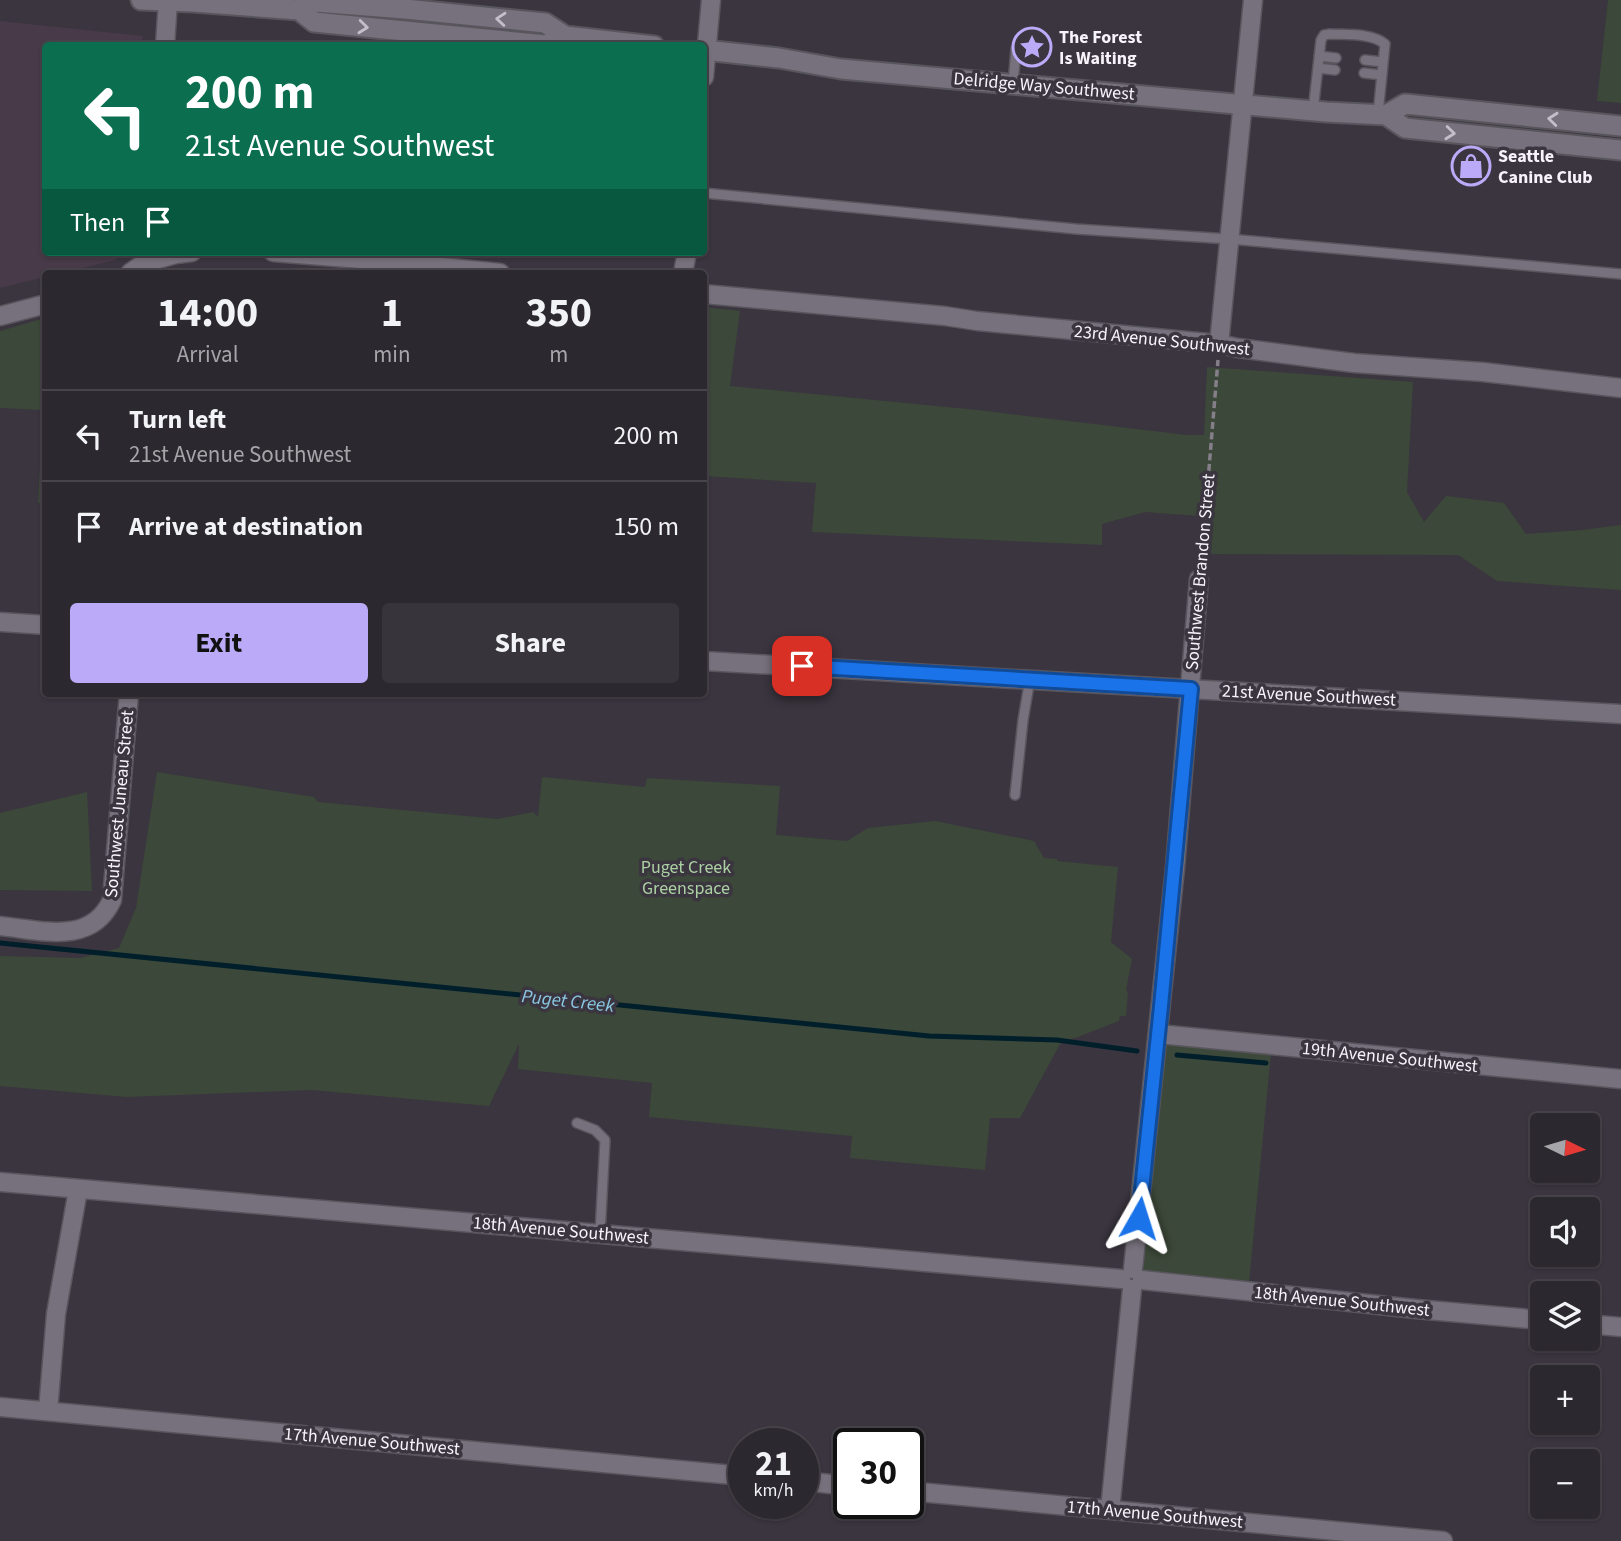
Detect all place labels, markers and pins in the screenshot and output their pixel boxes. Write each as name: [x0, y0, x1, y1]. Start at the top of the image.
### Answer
place label: The Forest Is Waiting: [1059, 25, 1142, 71]
place icon: The Forest Is Waiting: [1011, 26, 1053, 68]
place label: Seattle Canine Club: [1498, 144, 1593, 190]
shop icon: Seattle Canine Club: [1450, 145, 1492, 187]
pin: [772, 636, 832, 696]

